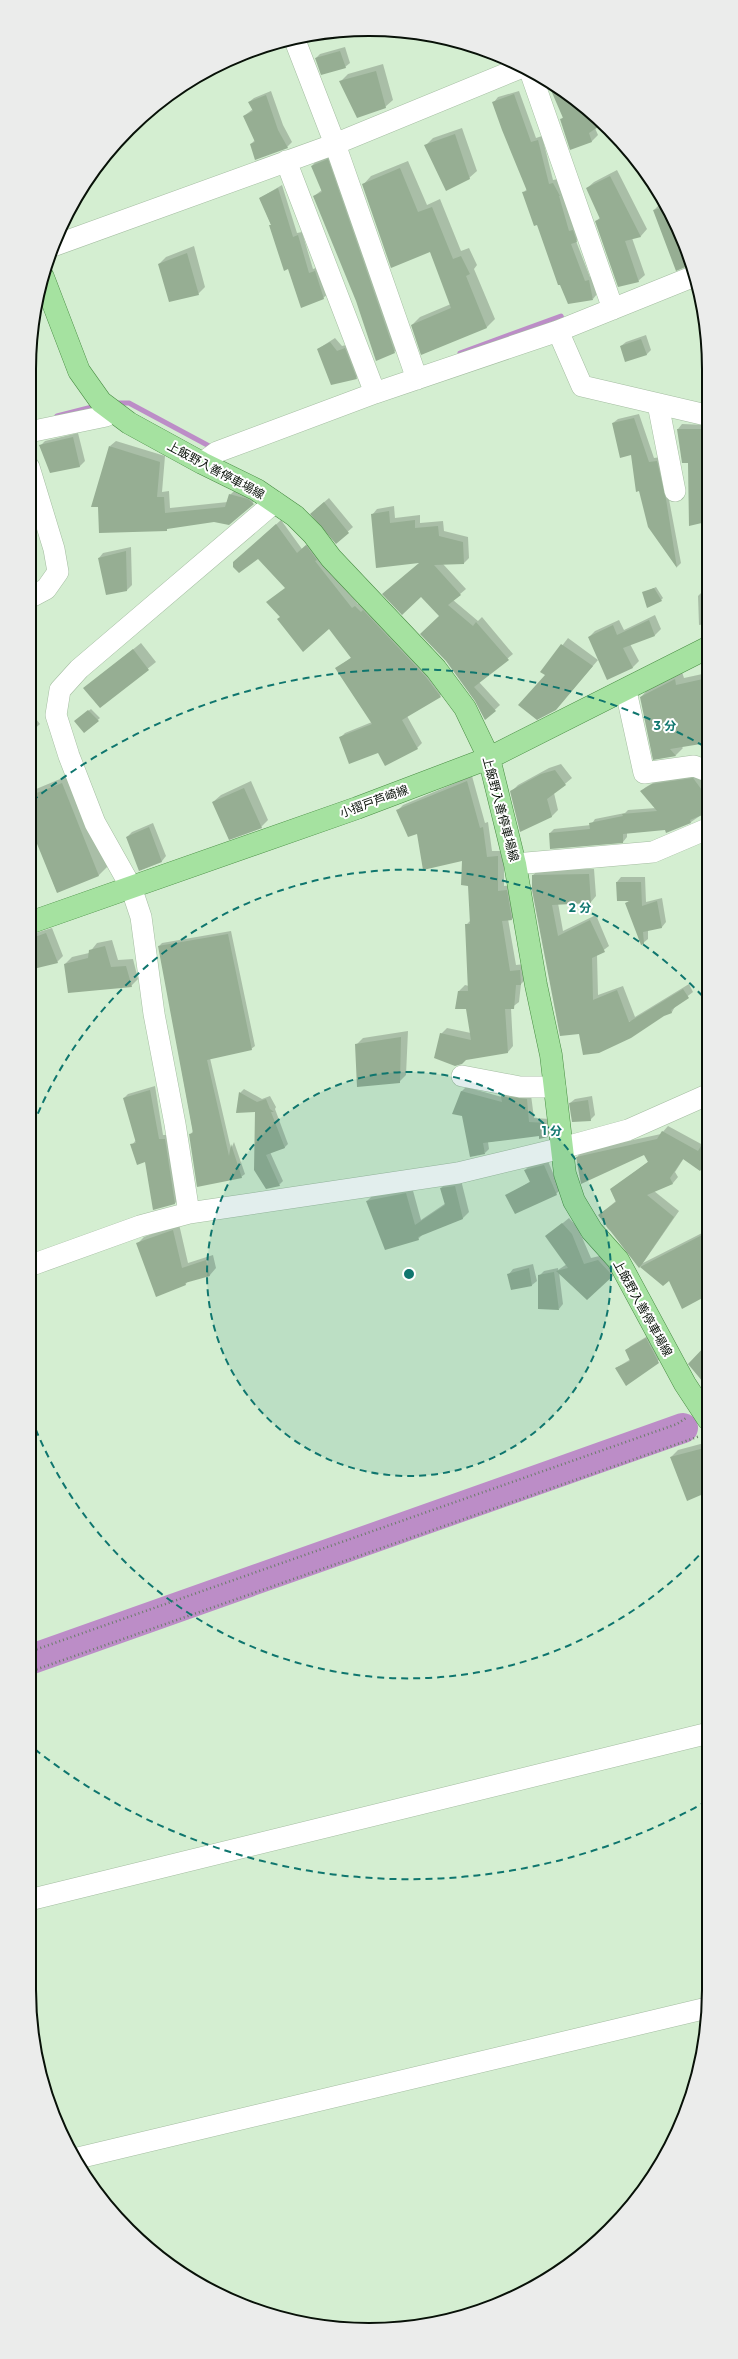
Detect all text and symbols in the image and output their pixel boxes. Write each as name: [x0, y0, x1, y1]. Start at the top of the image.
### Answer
street label: 上飯野入善停車場線: [165, 438, 267, 502]
text: 3 分: [653, 718, 676, 733]
street label: 上飯野入善停車場線: [480, 755, 522, 863]
street label: 小摺戸芦崎線: [338, 782, 410, 820]
text: 2 分: [569, 900, 591, 915]
text: 1 分: [542, 1123, 562, 1138]
street label: 上飯野入善停車場線: [610, 1257, 676, 1359]
centre of rings: [402, 1267, 416, 1281]

